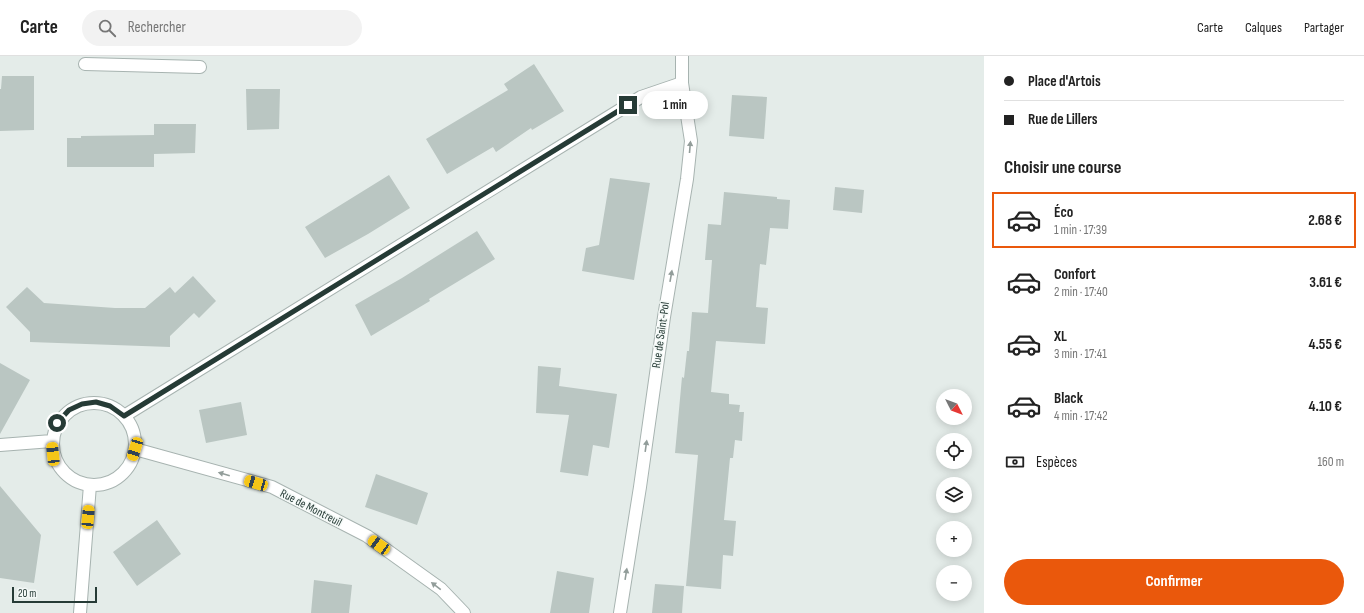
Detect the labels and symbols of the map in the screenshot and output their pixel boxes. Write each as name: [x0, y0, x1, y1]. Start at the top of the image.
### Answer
callout: 1 min: [642, 91, 708, 119]
route end: [619, 96, 637, 114]
one-way arrow: [687, 141, 694, 153]
one-way arrow: [668, 270, 674, 282]
street label: Rue de Saint-Pol: [649, 301, 673, 369]
north arrow: [936, 389, 972, 425]
route start: [48, 414, 66, 432]
car: [126, 436, 144, 462]
one-way arrow: [643, 440, 649, 452]
car: [46, 441, 60, 467]
one-way arrow: [218, 471, 230, 477]
car: [243, 474, 269, 492]
street label: Rue de Montreuil: [277, 486, 345, 530]
car: [81, 505, 95, 529]
car: [366, 533, 392, 557]
one-way arrow: [623, 568, 629, 581]
one-way arrow: [431, 582, 442, 590]
scale bar: [12, 585, 97, 604]

